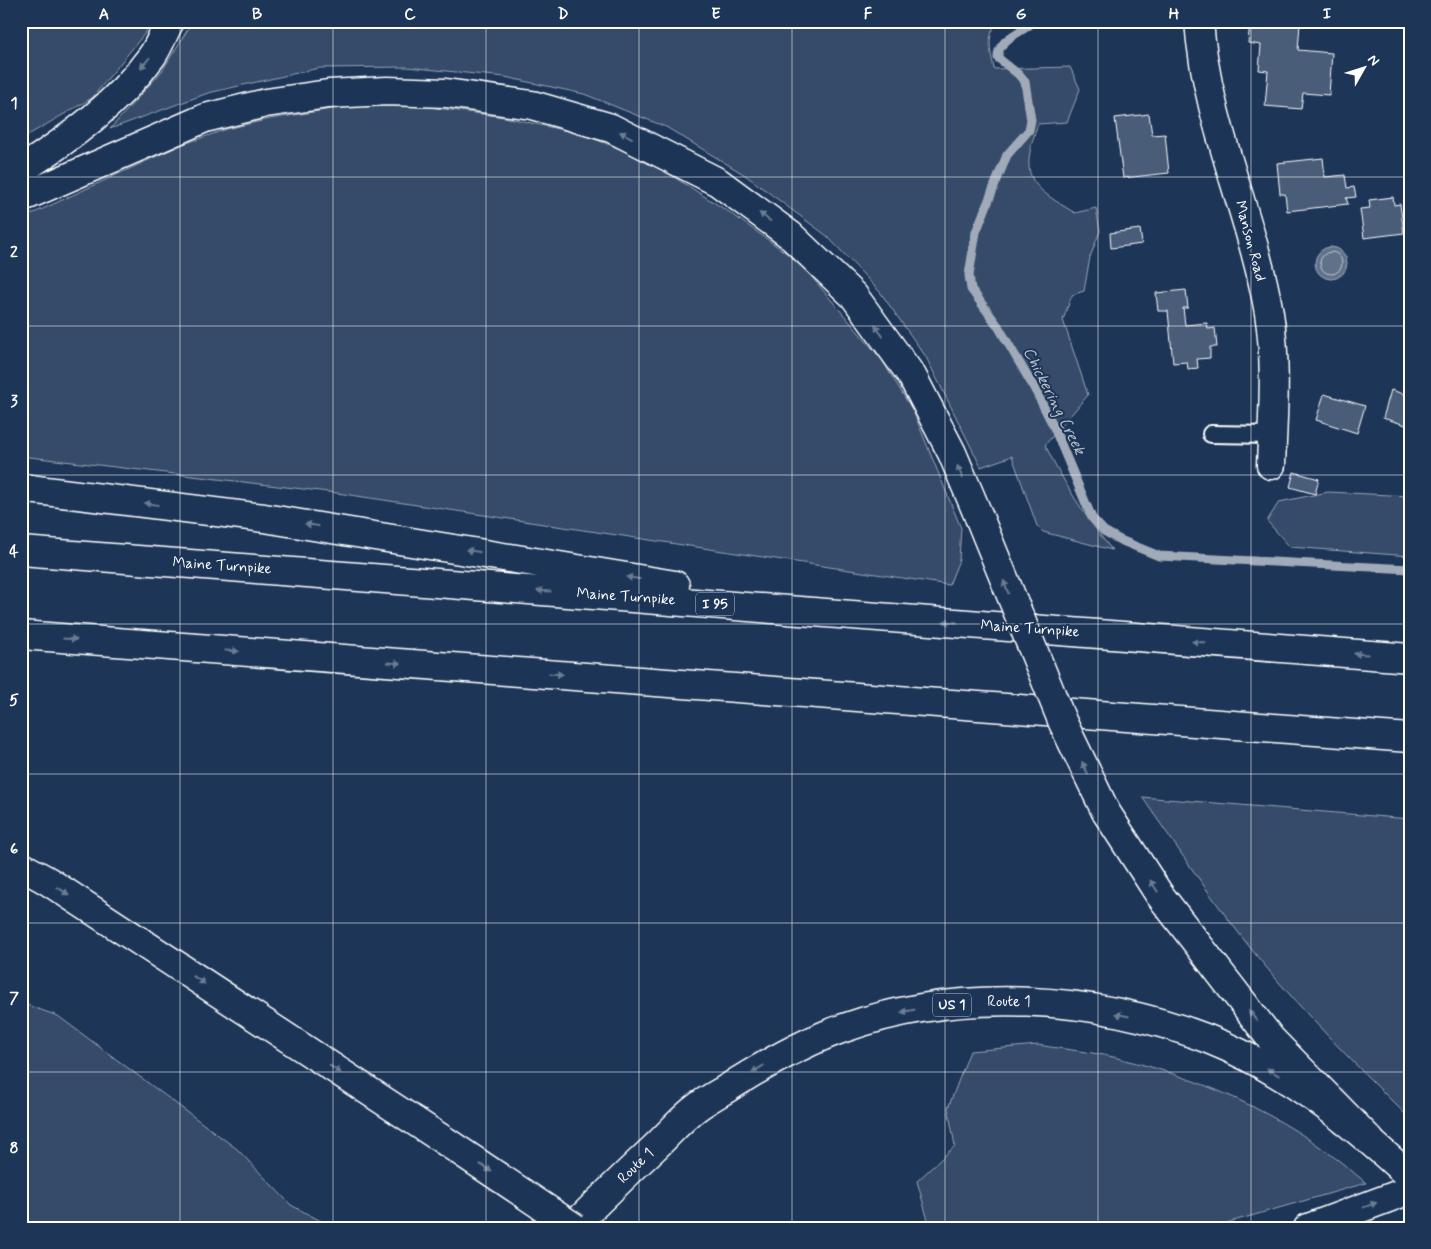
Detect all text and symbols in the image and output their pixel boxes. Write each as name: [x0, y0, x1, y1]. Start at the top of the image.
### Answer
text: A: [99, 4, 109, 25]
text: B: [252, 4, 262, 25]
text: C: [404, 4, 416, 25]
text: D: [557, 4, 569, 25]
text: E: [711, 4, 721, 25]
text: F: [864, 4, 873, 25]
text: G: [1016, 4, 1027, 25]
text: H: [1169, 4, 1180, 25]
text: I: [1323, 4, 1332, 25]
north arrow: [1338, 42, 1388, 92]
text: N: [1363, 51, 1383, 70]
one-way arrow: [140, 56, 151, 69]
text: 1: [10, 93, 18, 114]
one-way arrow: [618, 131, 633, 139]
street label: Manson Road: [1230, 198, 1270, 284]
one-way arrow: [758, 212, 772, 222]
text: 2: [10, 242, 18, 263]
one-way arrow: [874, 325, 885, 338]
water label: Chickering Creek: [1018, 344, 1091, 459]
text: 3: [10, 391, 18, 412]
one-way arrow: [955, 465, 963, 479]
one-way arrow: [143, 500, 159, 508]
one-way arrow: [304, 521, 320, 529]
text: 4: [9, 541, 19, 562]
one-way arrow: [464, 547, 480, 555]
street label: Maine Turnpike: [172, 553, 272, 579]
one-way arrow: [625, 574, 641, 582]
one-way arrow: [1002, 579, 1010, 594]
street label: Maine Turnpike: [576, 584, 676, 610]
one-way arrow: [535, 587, 551, 595]
road number: I 95: [696, 592, 734, 616]
street label: Maine Turnpike: [980, 616, 1080, 642]
one-way arrow: [942, 618, 958, 626]
one-way arrow: [62, 635, 78, 643]
one-way arrow: [1191, 637, 1207, 645]
one-way arrow: [224, 647, 240, 655]
one-way arrow: [1353, 650, 1369, 658]
one-way arrow: [386, 659, 402, 667]
one-way arrow: [548, 671, 564, 679]
text: 5: [9, 690, 19, 711]
one-way arrow: [1080, 761, 1088, 775]
text: 6: [10, 839, 18, 860]
one-way arrow: [1150, 880, 1159, 893]
one-way arrow: [56, 886, 70, 896]
one-way arrow: [192, 975, 206, 985]
text: 7: [9, 988, 19, 1009]
street label: Route 1: [987, 992, 1031, 1012]
road number: US 1: [933, 994, 971, 1016]
one-way arrow: [901, 1007, 916, 1015]
one-way arrow: [1113, 1010, 1129, 1018]
one-way arrow: [1247, 1010, 1258, 1023]
one-way arrow: [328, 1064, 342, 1074]
one-way arrow: [751, 1065, 764, 1074]
one-way arrow: [1266, 1068, 1279, 1077]
text: 8: [9, 1138, 19, 1159]
street label: Route 1: [613, 1144, 659, 1188]
one-way arrow: [479, 1164, 492, 1173]
one-way arrow: [1363, 1201, 1378, 1209]

